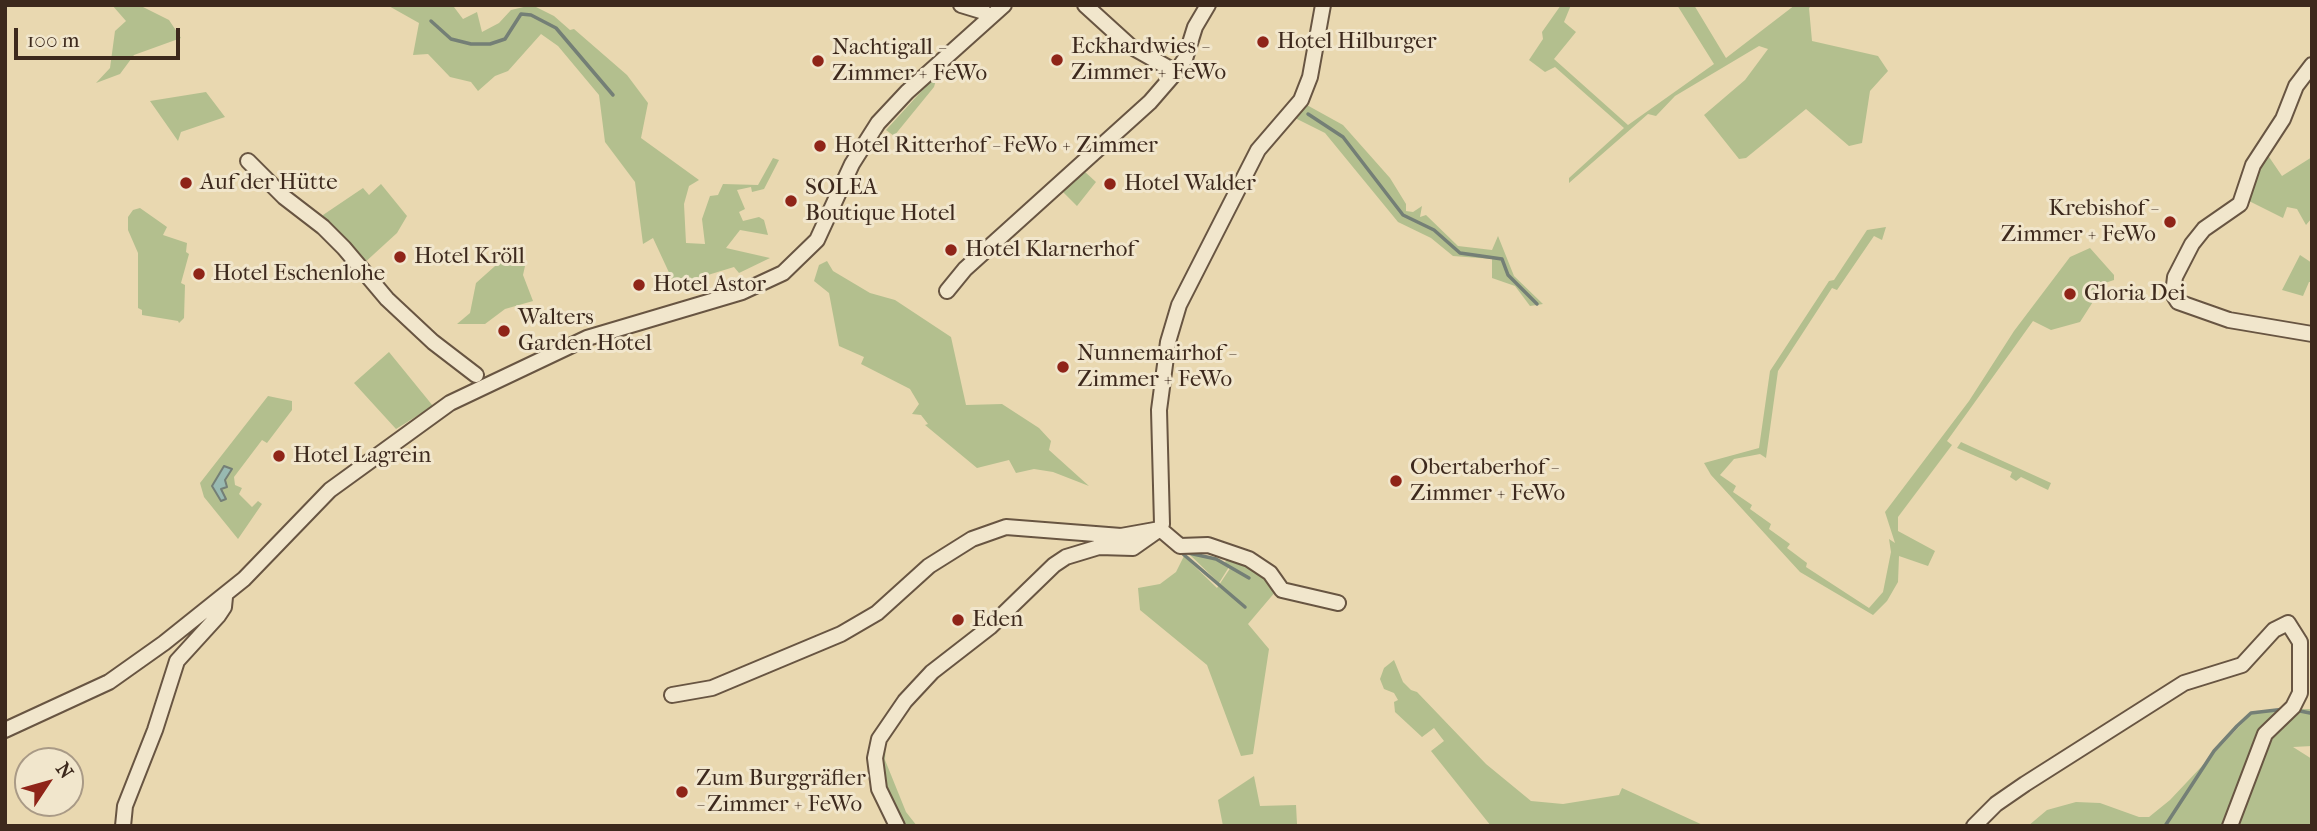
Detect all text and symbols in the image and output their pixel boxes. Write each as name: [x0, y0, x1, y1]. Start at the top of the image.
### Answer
scale bar: [18, 14, 184, 58]
text: 100 m: [27, 28, 80, 52]
place label: Hotel Hilburger: [1277, 28, 1436, 56]
place label: Eckhardwies - Zimmer + FeWo: [1071, 33, 1226, 87]
place label: Nachtigall - Zimmer + FeWo: [832, 34, 987, 88]
marker: Hotel Hilburger: [1255, 34, 1271, 50]
marker: Eckhardwies - Zimmer + FeWo: [1049, 52, 1065, 68]
marker: Nachtigall - Zimmer + FeWo: [810, 53, 826, 69]
place label: Hotel Ritterhof - FeWo + Zimmer: [834, 132, 1158, 160]
marker: Hotel Ritterhof - FeWo + Zimmer: [812, 138, 828, 154]
place label: Auf der Hütte: [200, 169, 338, 197]
place label: Hotel Walder: [1124, 170, 1256, 198]
place label: SOLEA Boutique Hotel: [805, 174, 956, 228]
marker: Auf der Hütte: [178, 175, 194, 191]
marker: Hotel Walder: [1102, 176, 1118, 192]
marker: SOLEA Boutique Hotel: [783, 193, 799, 209]
place label: Krebishof - Zimmer + FeWo: [2001, 195, 2156, 249]
marker: Krebishof - Zimmer + FeWo: [2162, 214, 2178, 230]
place label: Hotel Klarnerhof: [965, 236, 1135, 264]
marker: Hotel Klarnerhof: [943, 242, 959, 258]
place label: Hotel Kröll: [414, 243, 525, 271]
marker: Hotel Kröll: [392, 249, 408, 265]
place label: Hotel Eschenlohe: [213, 260, 385, 288]
marker: Hotel Eschenlohe: [191, 266, 207, 282]
place label: Hotel Astor: [653, 271, 766, 299]
marker: Hotel Astor: [631, 277, 647, 293]
place label: Gloria Dei: [2084, 280, 2186, 308]
marker: Gloria Dei: [2062, 286, 2078, 302]
place label: Walters Garden Hotel: [518, 304, 652, 358]
marker: Walters Garden Hotel: [496, 323, 512, 339]
place label: Nunnemairhof - Zimmer + FeWo: [1077, 340, 1234, 394]
marker: Nunnemairhof - Zimmer + FeWo: [1055, 359, 1071, 375]
place label: Hotel Lagrein: [293, 442, 431, 470]
marker: Hotel Lagrein: [271, 448, 287, 464]
place label: Obertaberhof - Zimmer + FeWo: [1410, 454, 1565, 508]
marker: Obertaberhof - Zimmer + FeWo: [1388, 473, 1404, 489]
place label: Eden: [972, 606, 1023, 634]
marker: Eden: [950, 612, 966, 628]
north arrow: [14, 747, 84, 817]
text: N: [51, 759, 78, 783]
place label: Zum Burggräfler - Zimmer + FeWo: [696, 765, 866, 819]
marker: Zum Burggräfler - Zimmer + FeWo: [674, 784, 690, 800]

